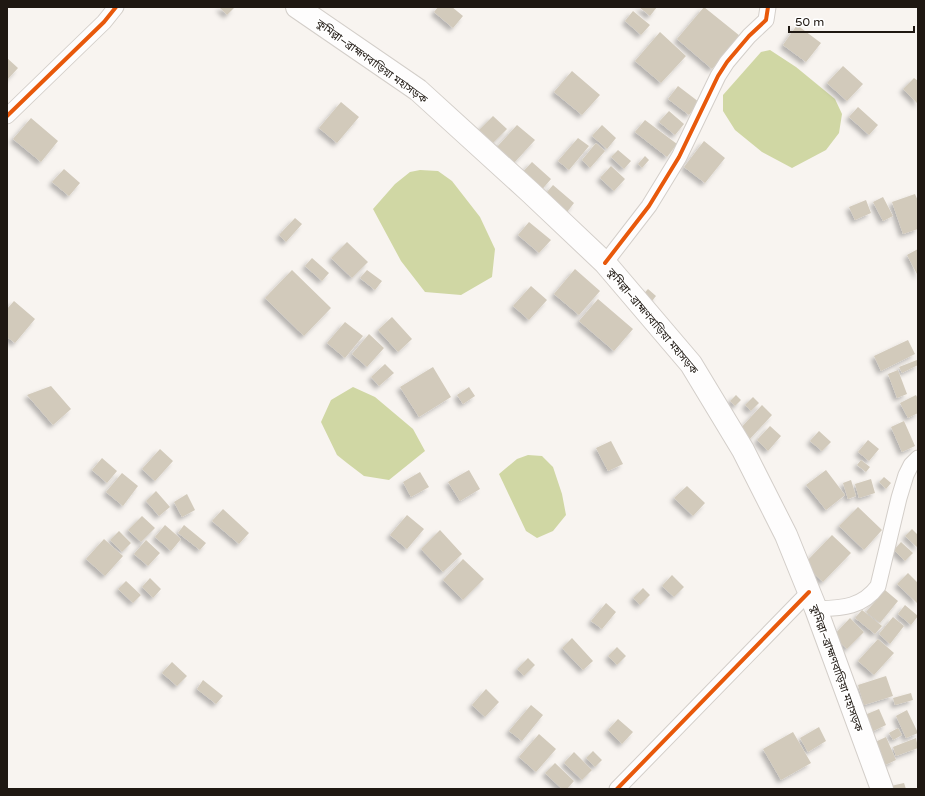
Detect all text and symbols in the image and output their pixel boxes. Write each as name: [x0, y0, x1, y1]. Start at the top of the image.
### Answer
scale bar: [789, 8, 914, 34]
text: 50 m: [795, 15, 824, 29]
street label: কুমিল্লা–ব্রাহ্মণবাড়িয়া মহাসড়ক: [313, 16, 430, 106]
street label: কুমিল্লা–ব্রাহ্মণবাড়িয়া মহাসড়ক: [604, 265, 701, 377]
street label: কুমিল্লা–ব্রাহ্মণবাড়িয়া মহাসড়ক: [807, 602, 866, 733]

